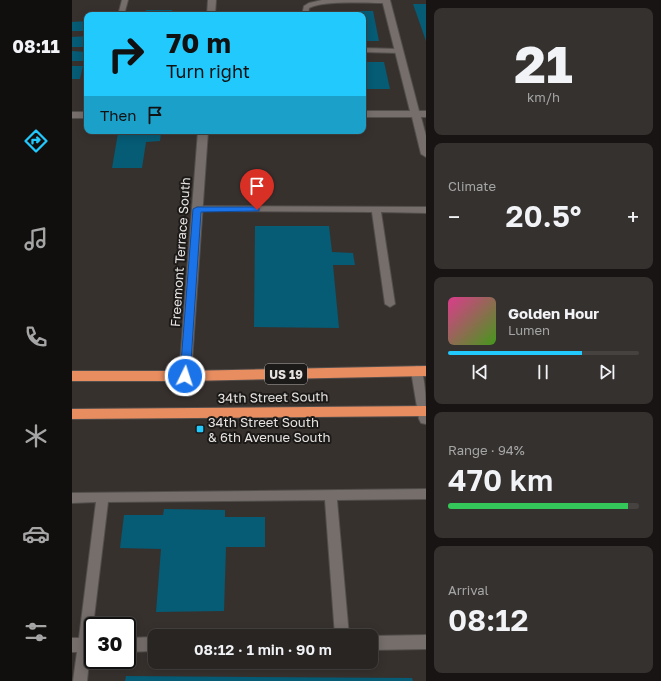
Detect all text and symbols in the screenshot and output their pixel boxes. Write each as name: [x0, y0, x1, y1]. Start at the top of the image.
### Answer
text: 70 m: [166, 26, 231, 59]
icon: right: [100, 28, 152, 80]
text: 21: [514, 32, 573, 94]
text: 08:11: [12, 35, 60, 57]
text: Turn right: [166, 60, 250, 82]
text: km/h: [527, 89, 560, 105]
icon: arrive: [144, 104, 166, 126]
text: Then: [100, 106, 136, 124]
icon: directions: [22, 127, 50, 155]
pin: [240, 169, 274, 210]
icon: arrive: [246, 175, 268, 197]
street label: Freemont Terrace South: [167, 177, 193, 327]
text: Climate: [448, 178, 496, 194]
text: 20.5°: [505, 198, 582, 234]
text: −: [448, 203, 460, 230]
text: +: [627, 203, 639, 230]
icon: music: [22, 225, 50, 253]
text: Golden Hour: [508, 304, 599, 322]
text: Lumen: [508, 322, 550, 338]
icon: phone: [22, 323, 50, 351]
position arrow: [164, 355, 206, 397]
icon: previous: [469, 361, 491, 383]
icon: pause: [532, 361, 554, 383]
icon: next: [596, 361, 618, 383]
road number: US 19: [265, 364, 307, 384]
street label: 34th Street South: [217, 388, 329, 406]
place label: 34th Street South & 6th Avenue South: [208, 414, 331, 445]
icon: climate: [22, 422, 50, 450]
marker: 34th Street South & 6th Avenue South: [195, 424, 205, 434]
text: Range · 94%: [448, 442, 525, 458]
text: 470 km: [448, 462, 553, 498]
icon: car: [22, 520, 50, 548]
text: Arrival: [448, 582, 489, 598]
text: 08:12: [448, 602, 528, 638]
speed limit sign: 30: [84, 617, 136, 669]
icon: filters: [22, 618, 50, 646]
text: 08:12 · 1 min · 90 m: [194, 640, 332, 658]

